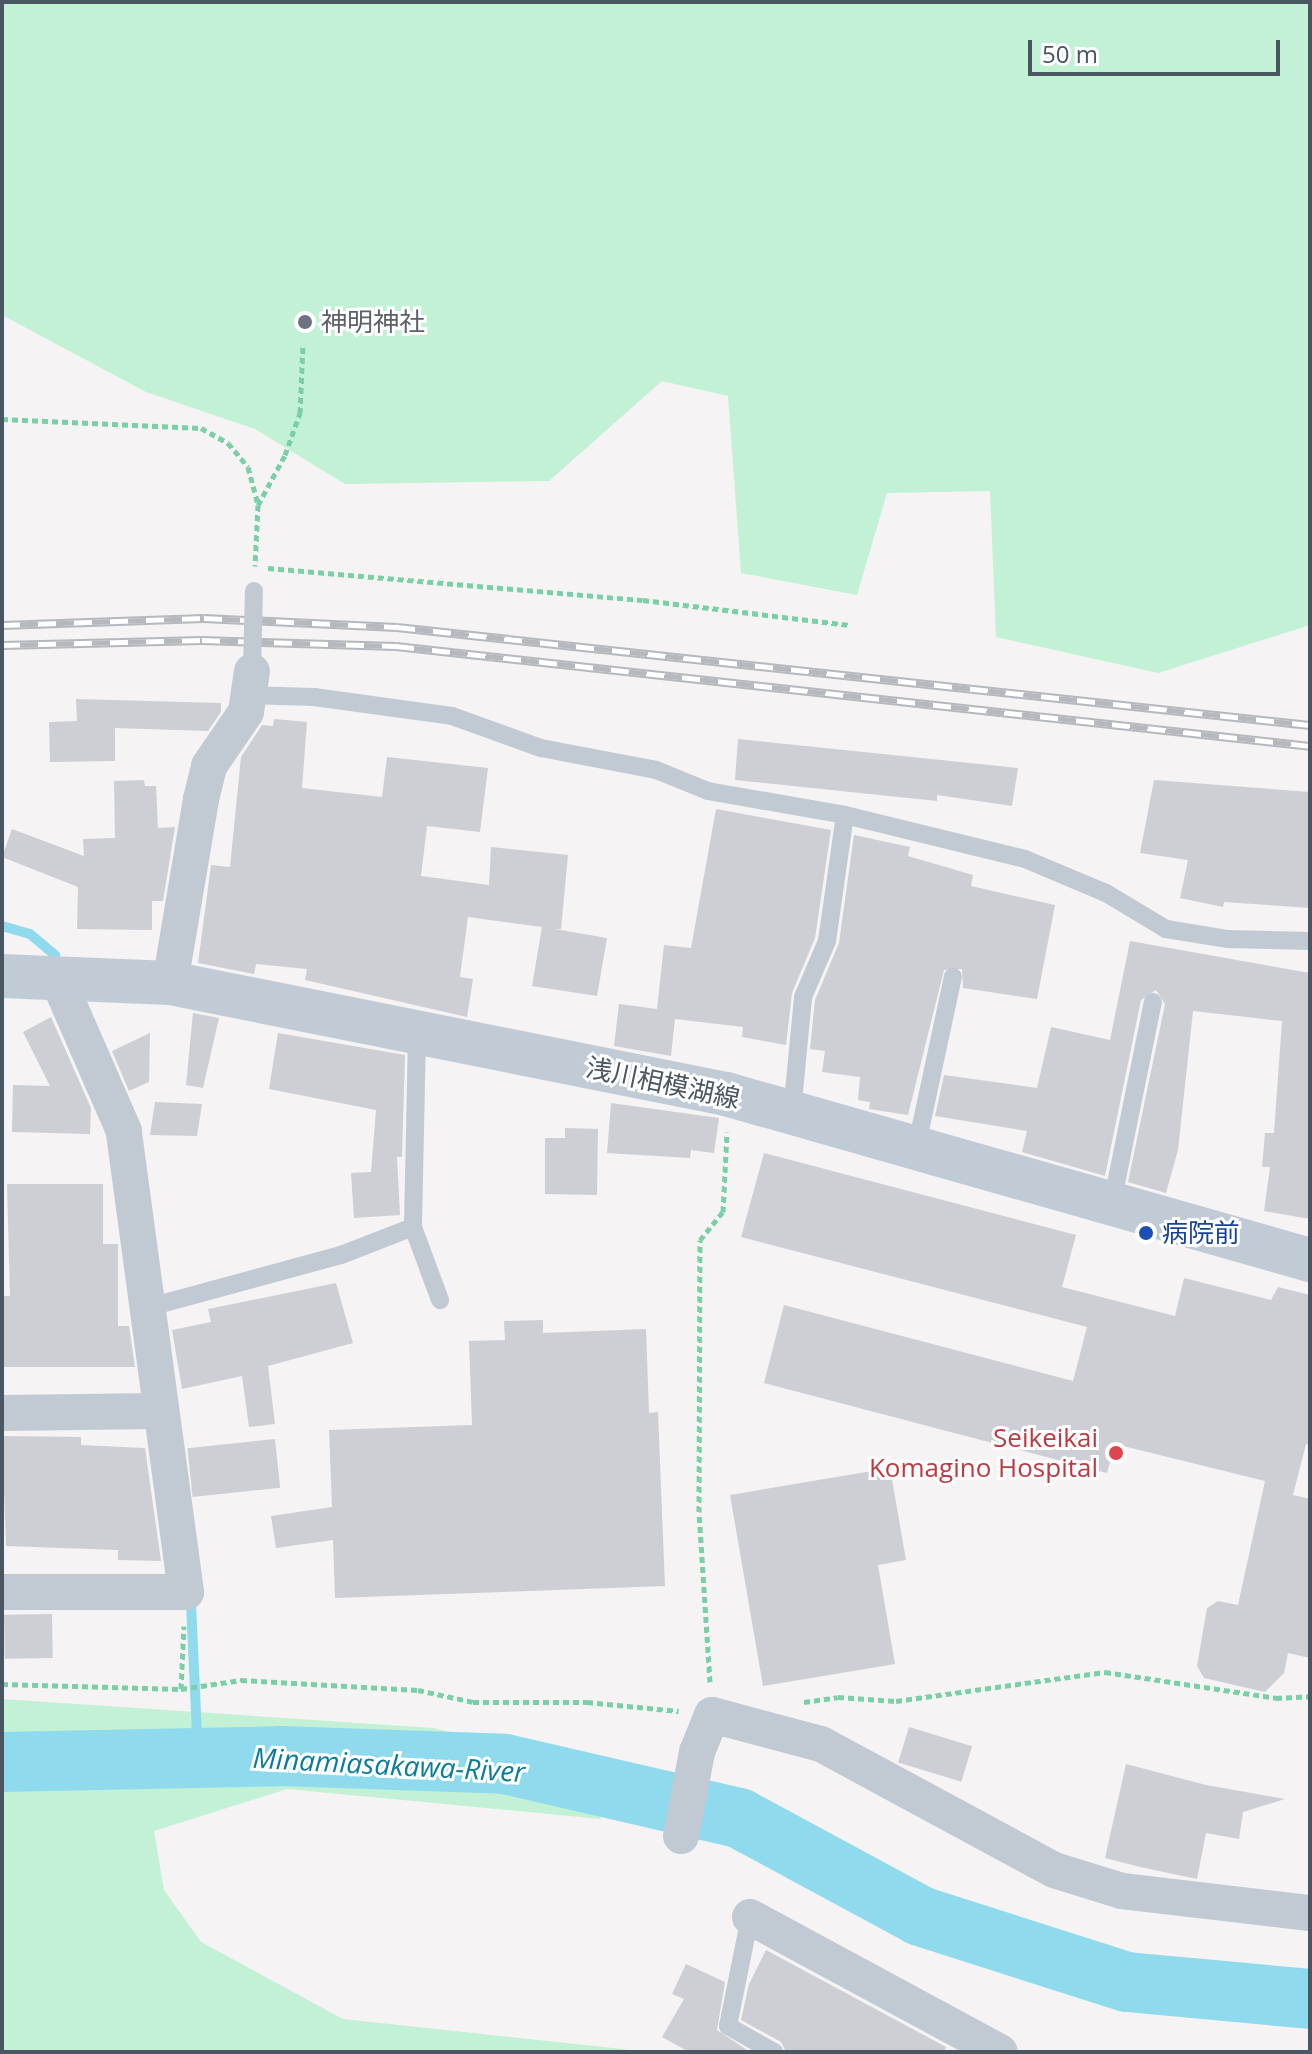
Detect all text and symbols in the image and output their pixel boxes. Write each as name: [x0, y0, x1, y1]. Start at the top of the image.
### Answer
scale bar: [1032, 24, 1284, 74]
text: 50 m: [1042, 37, 1098, 70]
place label: 神明神社: [321, 306, 425, 338]
marker: 神明神社: [296, 313, 314, 331]
street label: 浅川相模湖線: [583, 1052, 743, 1114]
place label: 病院前: [1162, 1217, 1240, 1249]
marker: 病院前: [1137, 1224, 1155, 1242]
place label: Seikeikai Komagino Hospital: [869, 1422, 1098, 1484]
marker: Seikeikai Komagino Hospital: [1105, 1442, 1127, 1464]
water label: Minamiasakawa-River: [252, 1740, 526, 1788]

